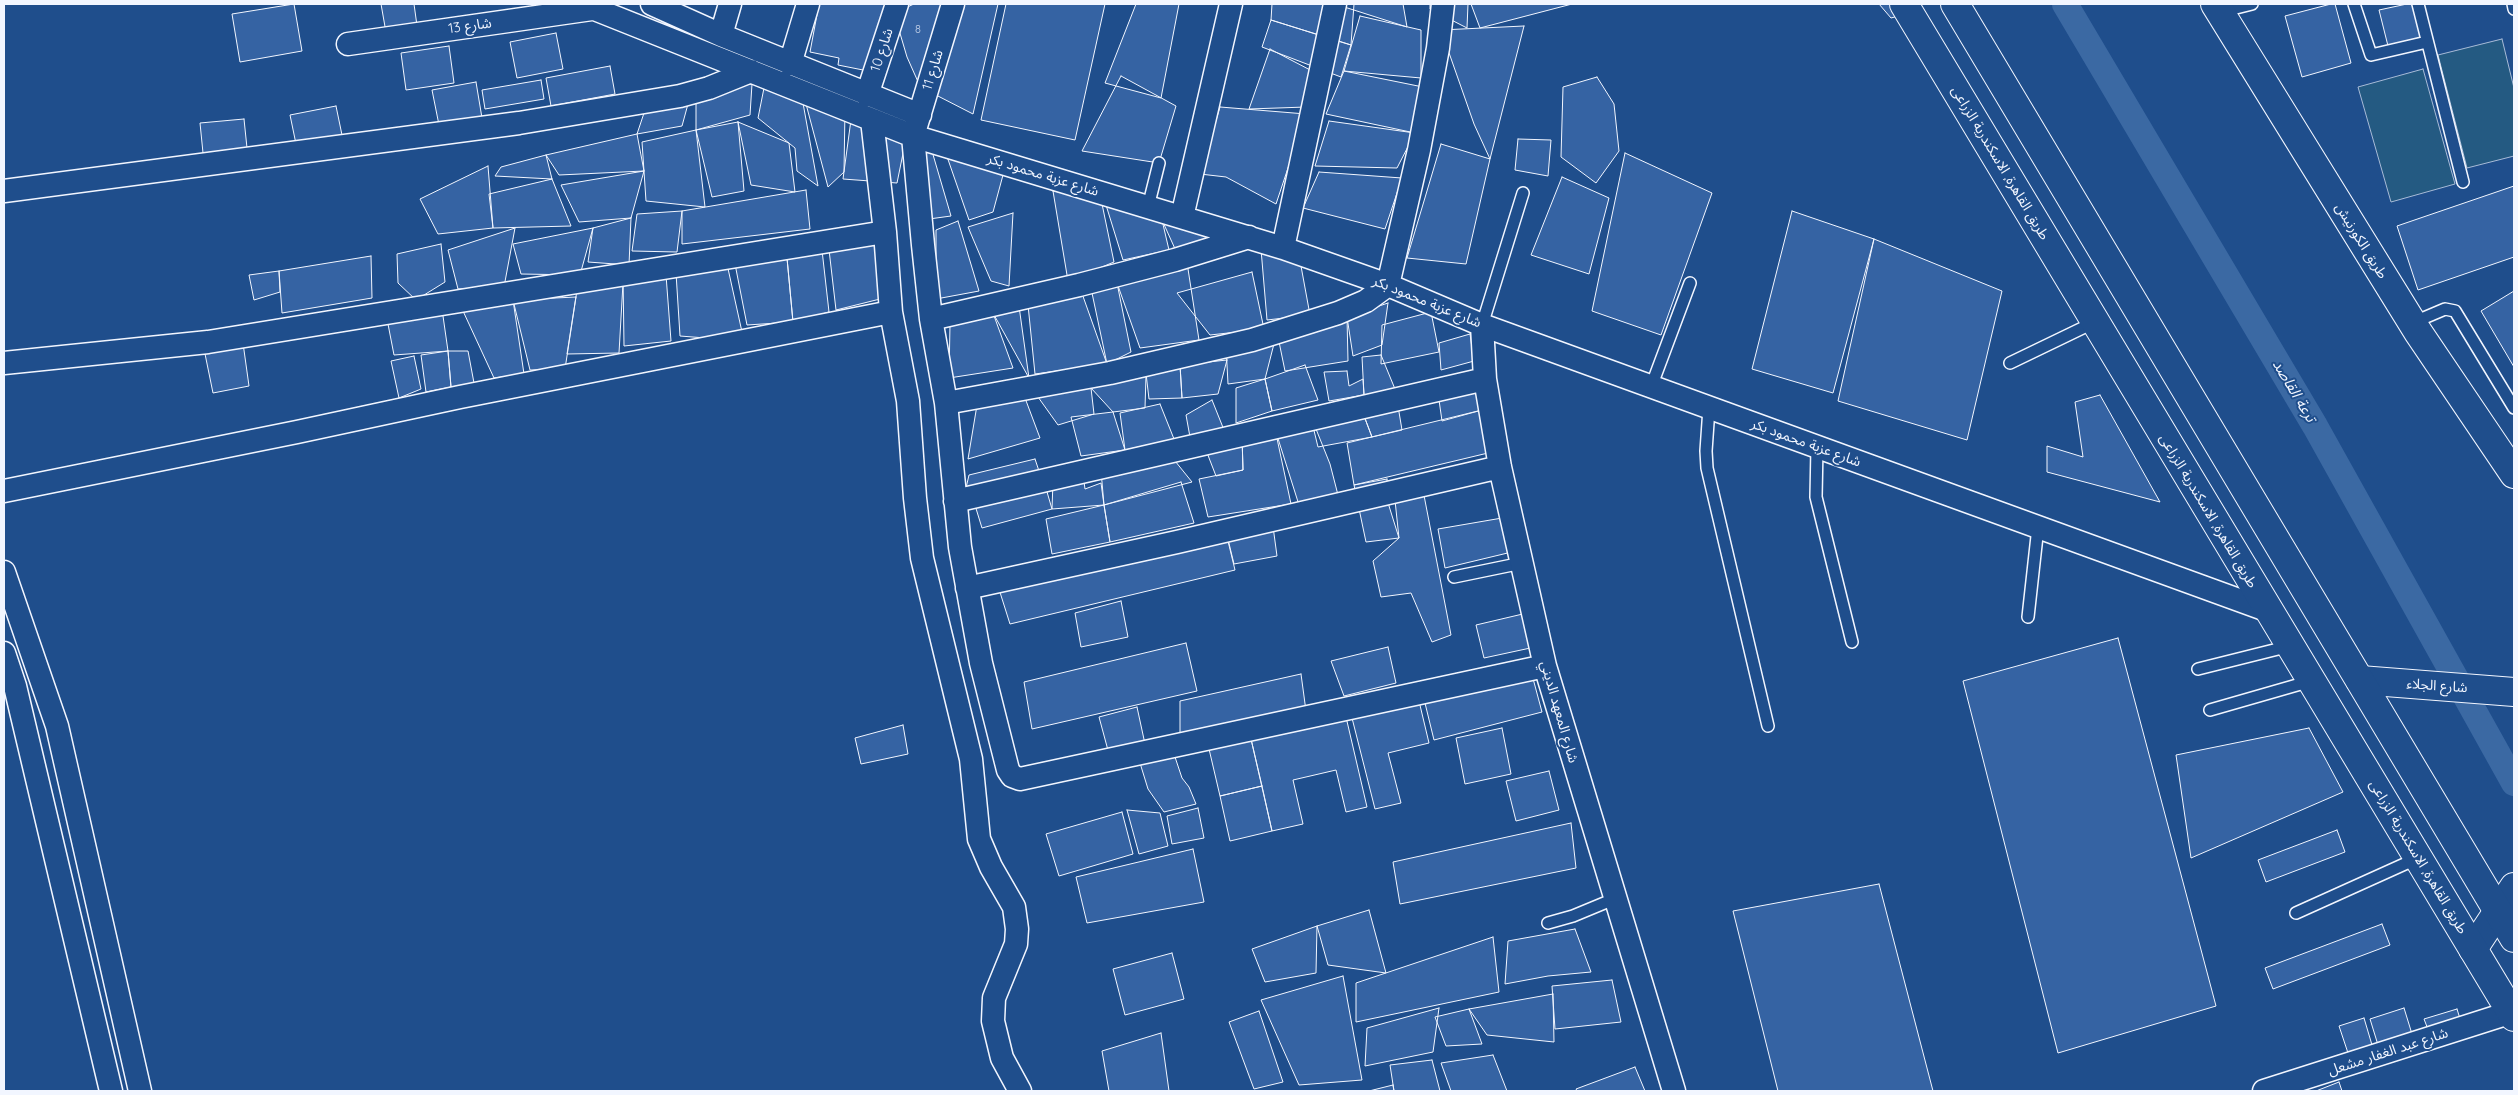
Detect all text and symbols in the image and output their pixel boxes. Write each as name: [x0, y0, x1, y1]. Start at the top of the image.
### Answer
street label: شارع 13: [447, 15, 493, 37]
house number: 8: [915, 23, 921, 37]
street label: شارع 10: [867, 26, 897, 74]
street label: شارع 11: [919, 48, 947, 92]
street label: طريق القاهرة, الاسكندرية الزراعى: [1947, 83, 2053, 243]
street label: شارع عزبة محمود بكر: [985, 150, 1101, 200]
street label: طريق الكورنيش: [2331, 200, 2391, 282]
street label: شارع عزبة محمود بكر: [1370, 273, 1484, 331]
water label: ترعة القاصد: [2268, 356, 2320, 426]
street label: شارع عزبة محمود بكر: [1749, 415, 1863, 471]
street label: طريق القاهرة, الاسكندرية الزراعى: [2155, 431, 2261, 591]
street label: شارع المعهد الديني: [1536, 659, 1582, 765]
street label: شارع الجلاء: [2406, 675, 2468, 697]
street label: طريق القاهرة, الاسكندرية الزراعى: [2365, 777, 2471, 937]
street label: شارع عبد الغفار مشعل: [2326, 1025, 2450, 1079]

